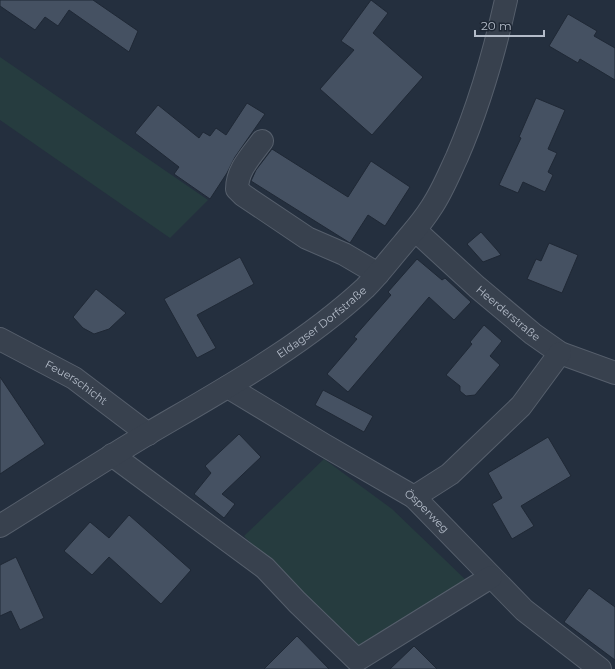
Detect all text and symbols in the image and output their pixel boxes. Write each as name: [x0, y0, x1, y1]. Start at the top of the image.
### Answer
scale bar: [475, 12, 544, 38]
text: 20 m: [481, 18, 512, 33]
street label: Heerderstraße: [473, 282, 543, 344]
street label: Eldagser Dorfstraße: [274, 283, 370, 361]
street label: Feuerschicht: [43, 357, 111, 408]
street label: Ösperweg: [402, 486, 452, 536]

